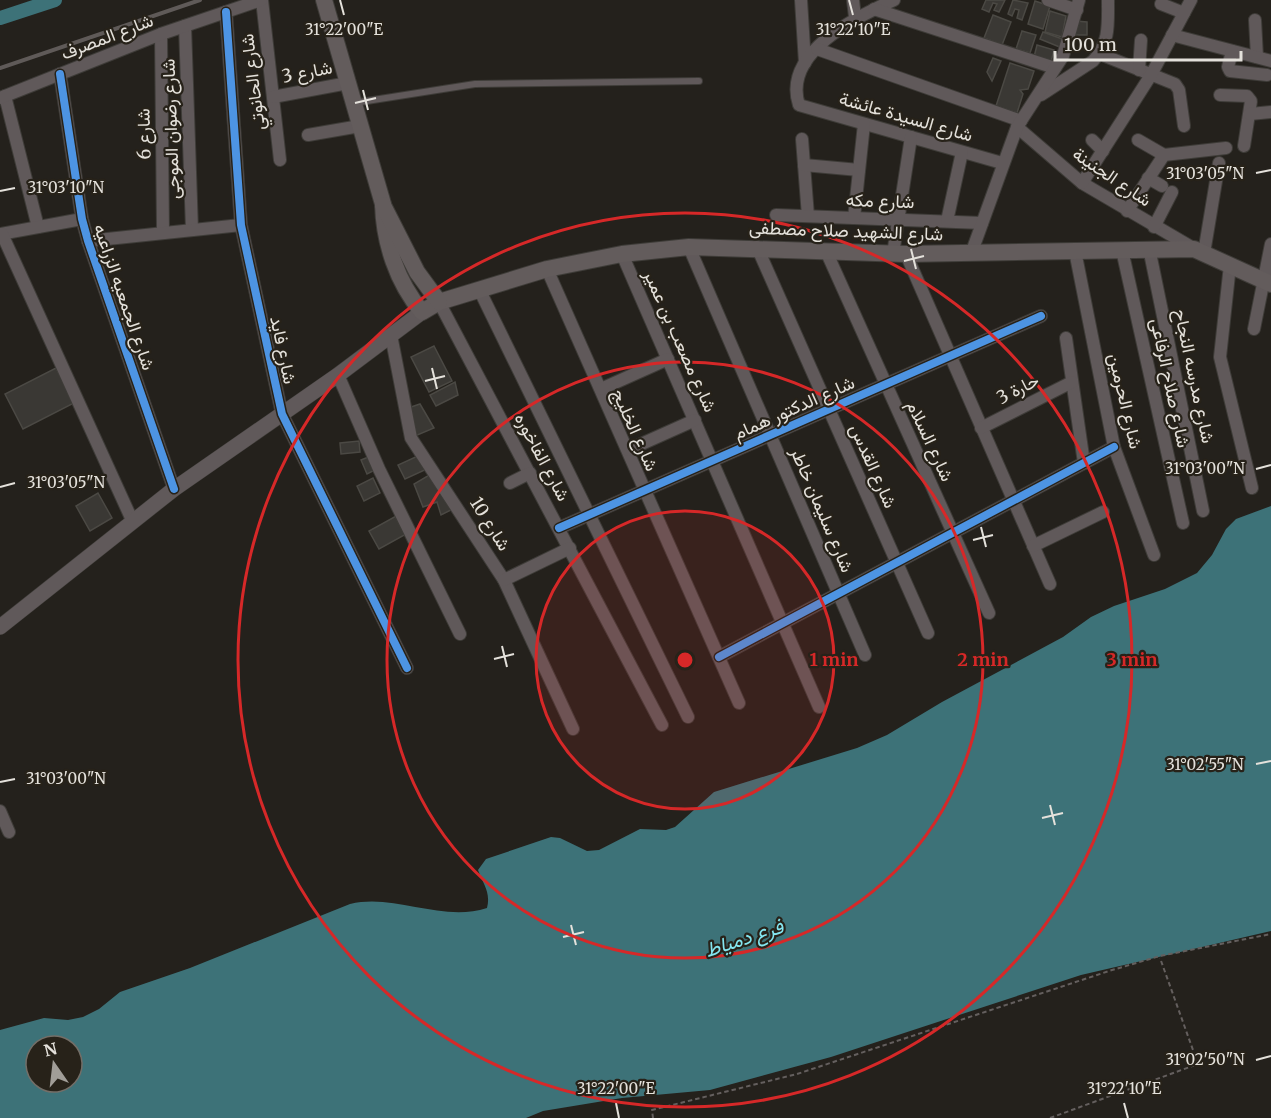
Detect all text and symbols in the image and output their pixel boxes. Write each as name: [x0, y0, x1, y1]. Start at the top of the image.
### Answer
street label: شارع المصرف: [57, 8, 157, 66]
text: 31°22'00"E: [305, 20, 383, 39]
text: 31°22'10"E: [816, 20, 891, 39]
scale bar: [1055, 24, 1241, 62]
street label: شارع الحانوتي: [235, 32, 274, 132]
text: 100 m: [1064, 33, 1117, 56]
street label: شارع 3: [280, 55, 334, 89]
street label: شارع رضوان الموجى: [157, 58, 185, 200]
street label: شارع السيدة عائشة: [836, 86, 976, 148]
street label: شارع 6: [132, 108, 156, 160]
street label: شارع الجنينة: [1068, 142, 1156, 212]
text: 31°03'05"N: [1166, 164, 1244, 183]
text: 31°03'10"N: [28, 178, 105, 197]
street label: شارع مكه: [845, 188, 915, 214]
street label: شارع الشهيد صلاح مصطفى: [748, 216, 944, 246]
street label: شارع الجمعيه الزراعيه: [88, 221, 160, 373]
street label: شارع مصعب بن عمير: [637, 265, 722, 416]
street label: شارع مدرسه النجاح: [1168, 307, 1220, 445]
street label: شارع فايد: [264, 314, 302, 386]
street label: شارع صلاح الرفاعى: [1145, 316, 1195, 450]
street label: شارع الحرمين: [1102, 351, 1148, 451]
street label: حارة 3: [993, 368, 1043, 409]
street label: شارع الدكتور همام: [730, 371, 858, 445]
street label: شارع الخليج: [606, 385, 664, 475]
street label: شارع السلام: [901, 397, 959, 485]
street label: شارع الفاخوره: [509, 409, 575, 505]
street label: شارع القدس: [844, 420, 902, 512]
street label: شارع سليمان خاطر: [784, 443, 859, 576]
text: 31°03'00"N: [1165, 459, 1245, 478]
text: 31°03'05"N: [27, 473, 105, 492]
street label: شارع 10: [464, 492, 516, 556]
text: 1 min: [809, 648, 859, 671]
text: 2 min: [957, 648, 1009, 671]
text: 3 min: [1107, 648, 1157, 671]
centre of rings: [675, 650, 695, 670]
text: 31°02'55"N: [1166, 755, 1244, 774]
text: 31°03'00"N: [26, 769, 106, 788]
water label: فرع دمياط: [701, 913, 788, 964]
north arrow: [24, 1034, 84, 1094]
text: N: [42, 1038, 59, 1061]
text: 31°02'50"N: [1165, 1050, 1245, 1069]
text: 31°22'00"E: [577, 1079, 655, 1098]
text: 31°22'10"E: [1087, 1079, 1162, 1098]

